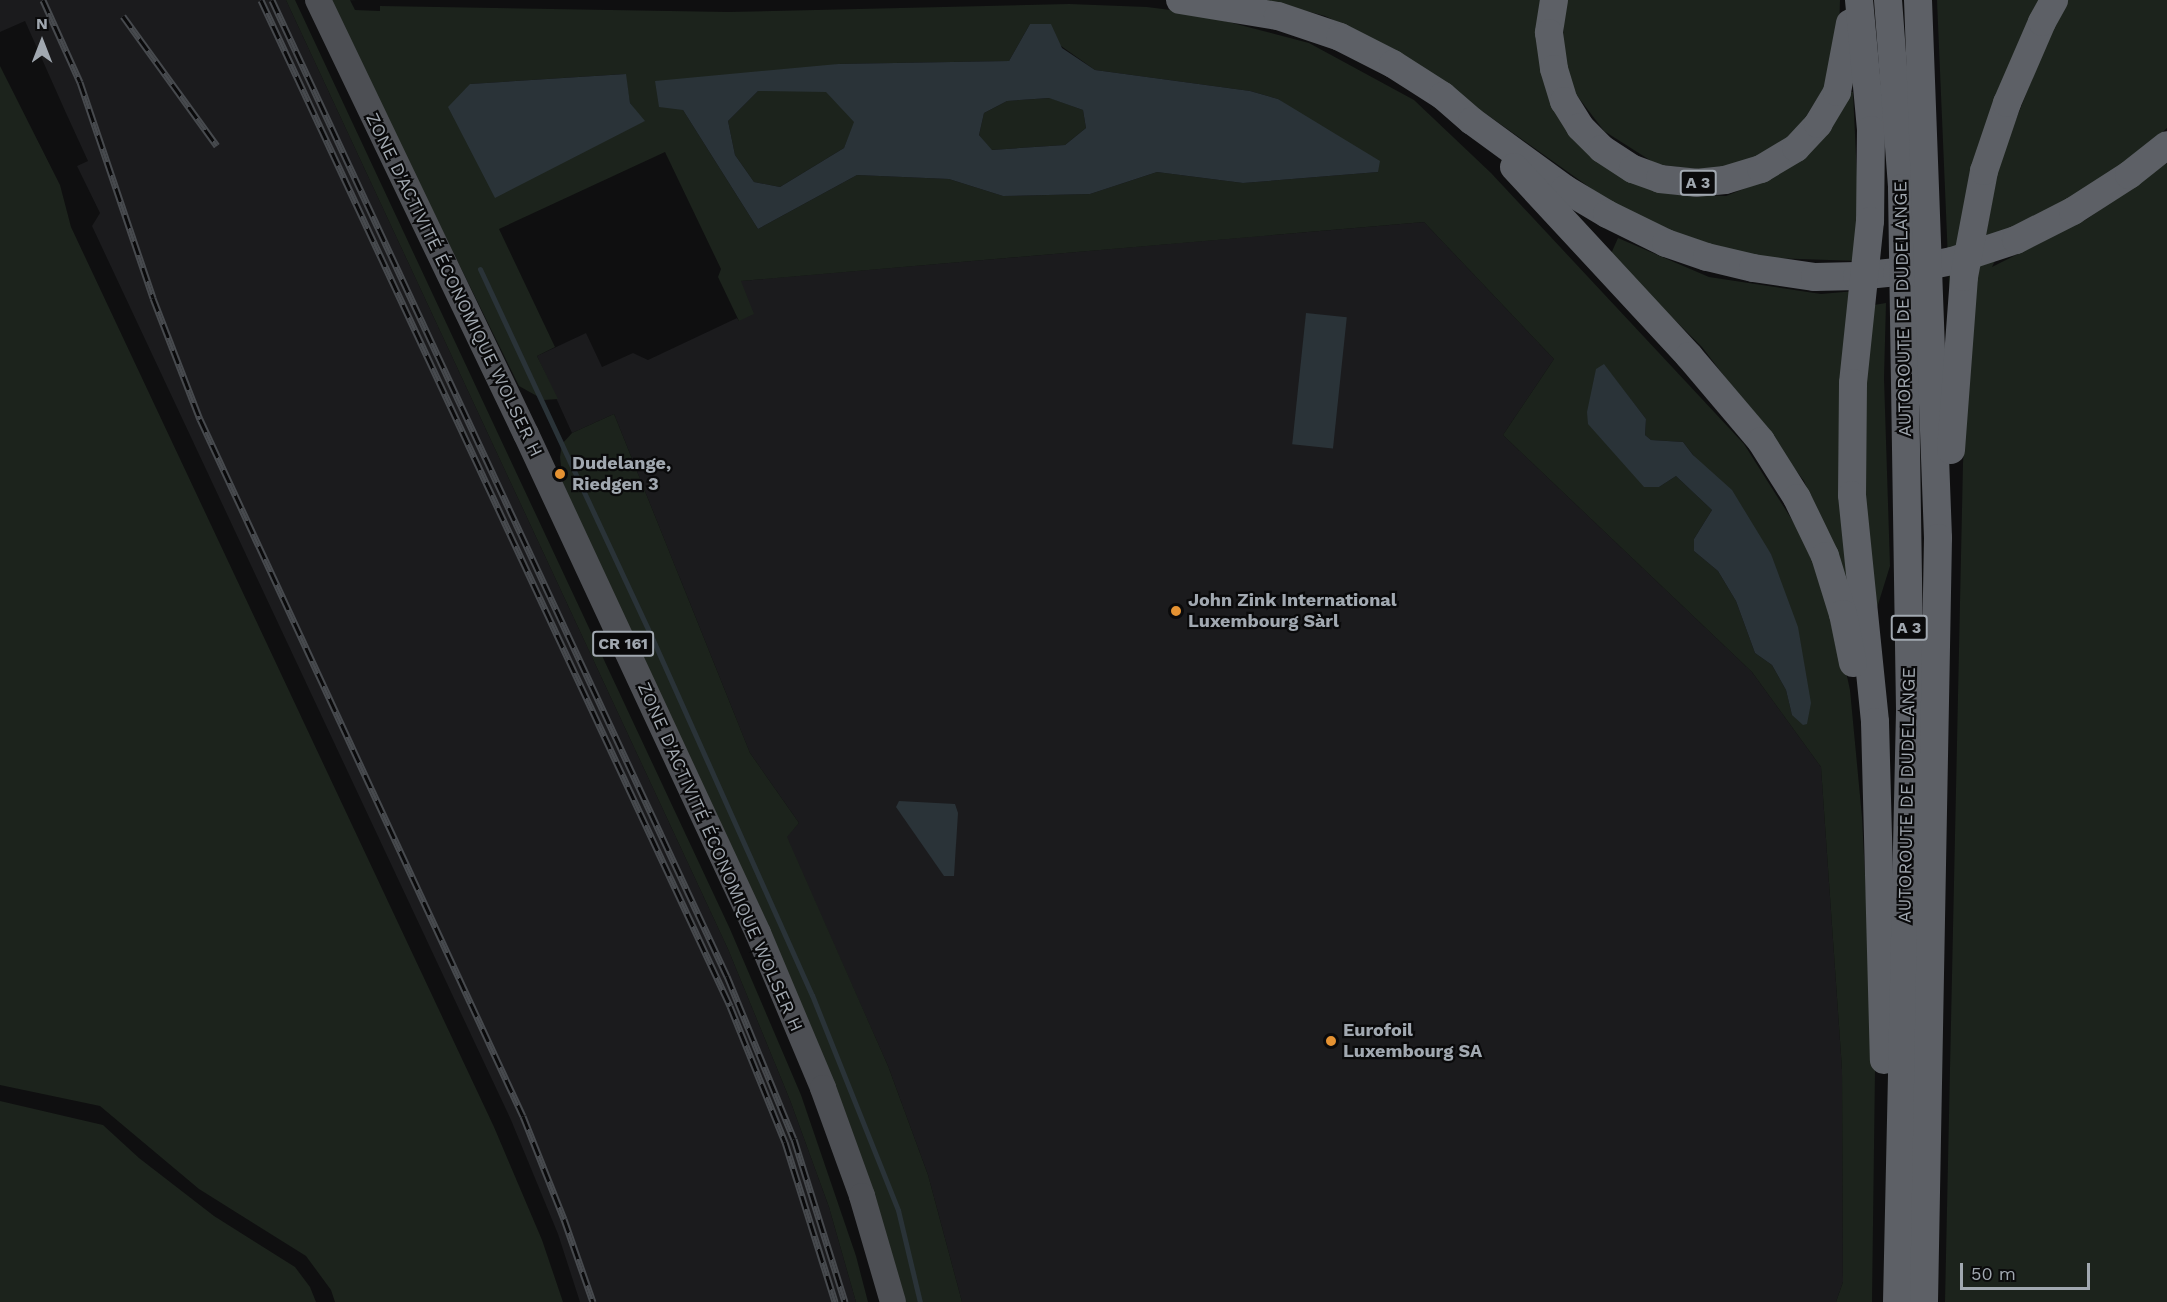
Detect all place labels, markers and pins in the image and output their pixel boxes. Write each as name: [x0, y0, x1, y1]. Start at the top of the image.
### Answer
place label: Dudelange, Riedgen 3: [572, 453, 671, 496]
marker: Dudelange, Riedgen 3: [553, 467, 567, 481]
place label: John Zink International Luxembourg Sàrl: [1188, 590, 1397, 632]
marker: John Zink International Luxembourg Sàrl: [1169, 604, 1183, 618]
place label: Eurofoil Luxembourg SA: [1343, 1020, 1482, 1062]
marker: Eurofoil Luxembourg SA: [1324, 1034, 1338, 1048]

